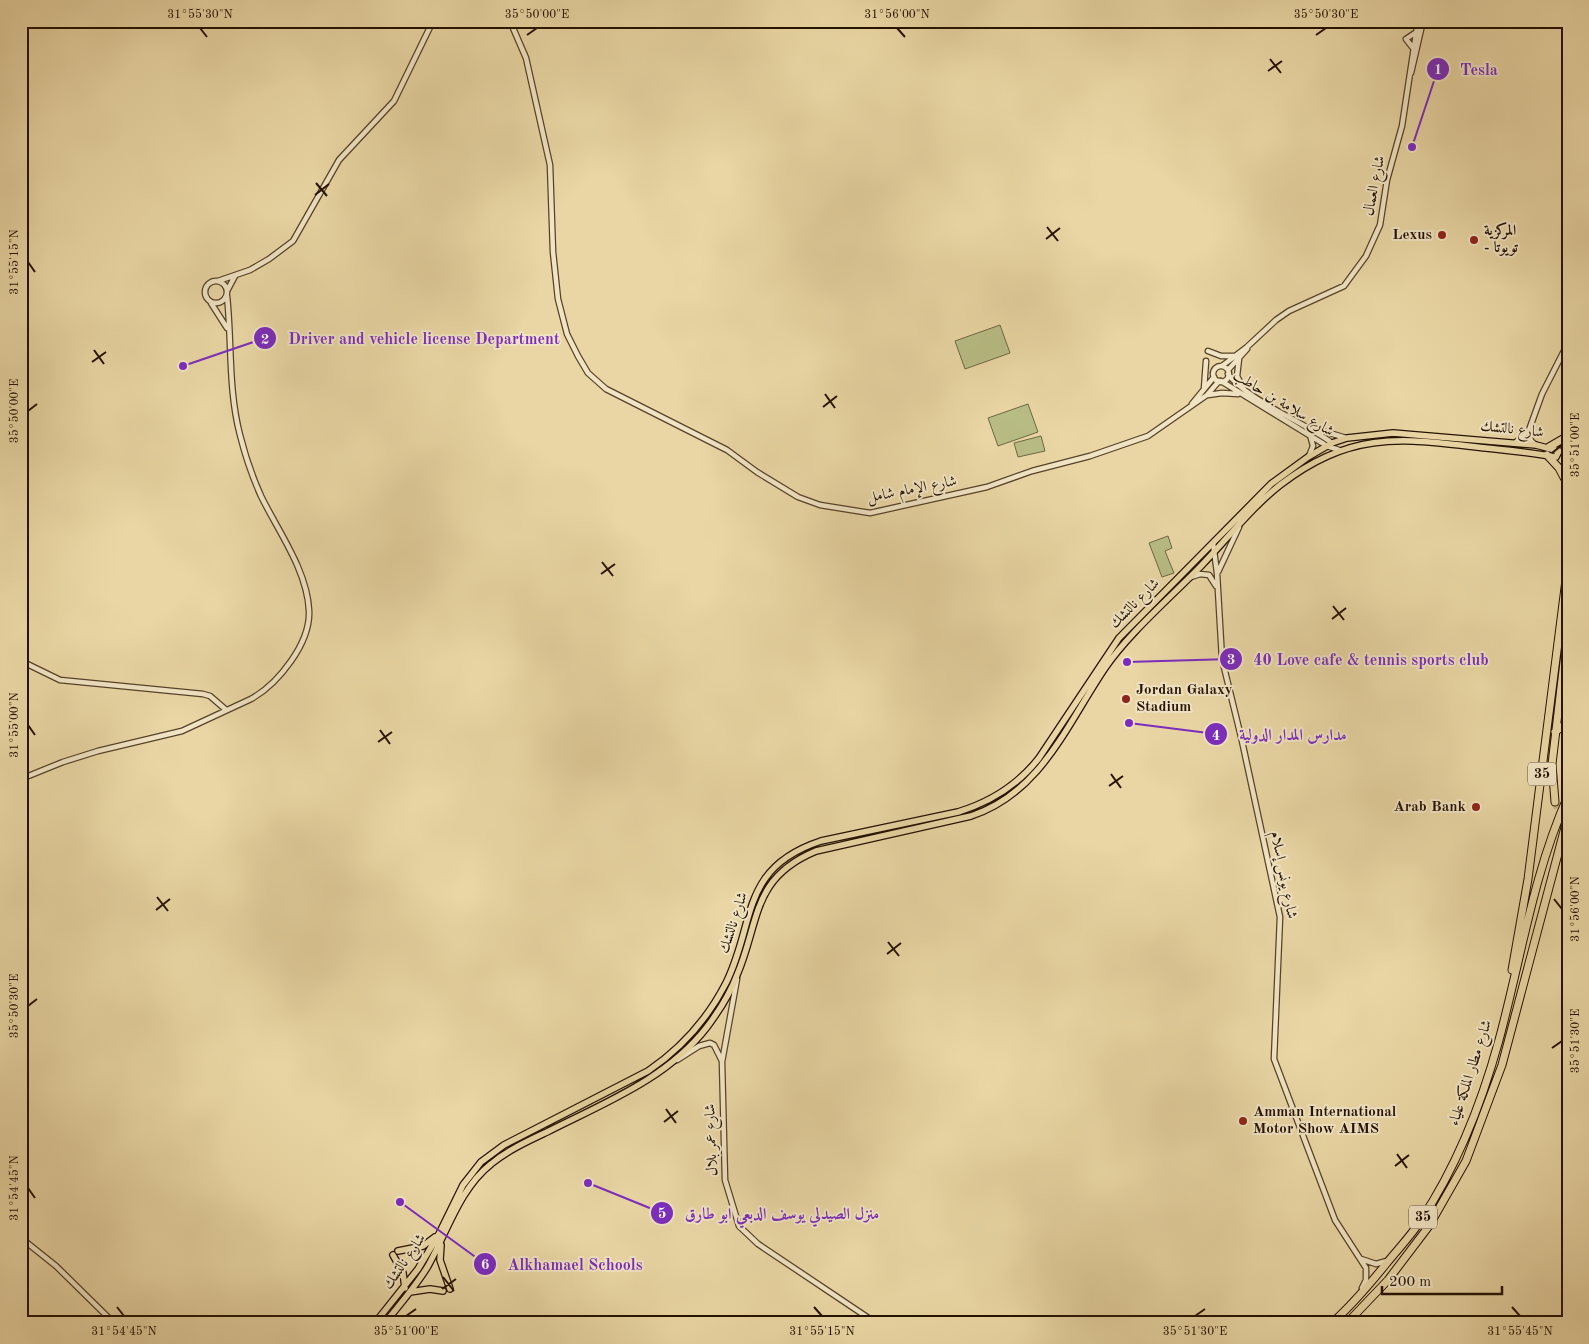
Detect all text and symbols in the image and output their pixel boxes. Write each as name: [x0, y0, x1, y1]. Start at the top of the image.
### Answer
text: 31°55'30"N: [167, 8, 233, 21]
text: 35°50'00"E: [505, 8, 569, 21]
text: 31°56'00"N: [864, 8, 930, 21]
text: 35°50'30"E: [1294, 8, 1358, 21]
callout: Tesla: [1425, 54, 1508, 85]
text: 1: [1434, 63, 1442, 78]
text: Tesla: [1460, 63, 1498, 79]
street label: شارع العمال: [1362, 155, 1392, 218]
place label: المركزية - تويوتا: [1484, 222, 1519, 256]
place label: Lexus: [1392, 228, 1432, 243]
text: 31°55'15"N: [8, 229, 21, 295]
marker: Lexus: [1436, 229, 1448, 241]
marker: المركزية - تويوتا: [1468, 234, 1480, 246]
callout: Driver and vehicle license Department: [253, 323, 569, 354]
text: Driver and vehicle license Department: [288, 332, 560, 348]
text: 2: [261, 333, 269, 348]
street label: شارع سلامة بن حاطب: [1228, 368, 1336, 443]
text: 35°50'00"E: [8, 379, 21, 443]
text: 35°51'00"E: [1569, 413, 1582, 477]
street label: شارع نالتشك: [1479, 418, 1545, 445]
street label: شارع الإمام شامل: [866, 474, 959, 510]
street label: شارع نالتشك: [1106, 575, 1166, 635]
callout: 40 Love cafe & tennis sports club: [1219, 644, 1499, 675]
text: 3: [1227, 653, 1235, 668]
text: 40 Love cafe & tennis sports club: [1253, 653, 1489, 669]
place label: Jordan Galaxy Stadium: [1136, 683, 1233, 715]
text: 31°55'00"N: [8, 692, 21, 758]
marker: Jordan Galaxy Stadium: [1120, 693, 1132, 705]
callout: مدارس المدار الدولية: [1204, 719, 1357, 750]
text: مدارس المدار الدولية: [1239, 727, 1347, 744]
text: 4: [1212, 729, 1220, 744]
road number: 35: [1528, 762, 1556, 786]
place label: Arab Bank: [1393, 800, 1467, 815]
marker: Arab Bank: [1470, 801, 1482, 813]
street label: شارع يونس إسلام: [1263, 830, 1299, 921]
text: 31°56'00"N: [1569, 876, 1582, 942]
street label: شارع نالتشك: [716, 890, 755, 957]
text: 35°50'30"E: [8, 974, 21, 1038]
text: 35°51'30"E: [1569, 1009, 1582, 1073]
street label: شارع مطار الملكة علياء: [1445, 1018, 1499, 1129]
street label: شارع عمر بلال: [703, 1103, 725, 1176]
place label: Amman International Motor Show AIMS: [1253, 1105, 1397, 1137]
marker: Amman International Motor Show AIMS: [1237, 1115, 1249, 1127]
text: 31°54'45"N: [8, 1155, 21, 1221]
callout: منزل الصيدلي يوسف الدبعي ابو طارق: [650, 1198, 889, 1229]
text: منزل الصيدلي يوسف الدبعي ابو طارق: [685, 1206, 879, 1229]
road number: 35: [1409, 1206, 1437, 1228]
text: 5: [658, 1207, 666, 1222]
street label: شارع نالتشك: [380, 1231, 432, 1295]
callout: Alkhamael Schools: [472, 1249, 652, 1280]
text: 6: [481, 1258, 490, 1273]
text: Alkhamael Schools: [507, 1258, 643, 1274]
scale bar: [1382, 1264, 1502, 1296]
text: 200 m: [1389, 1275, 1431, 1290]
text: 31°54'45"N: [91, 1325, 157, 1338]
text: 35°51'00"E: [374, 1325, 438, 1338]
text: 31°55'15"N: [789, 1325, 855, 1338]
text: 35°51'30"E: [1163, 1325, 1227, 1338]
text: 31°55'45"N: [1487, 1325, 1553, 1338]

